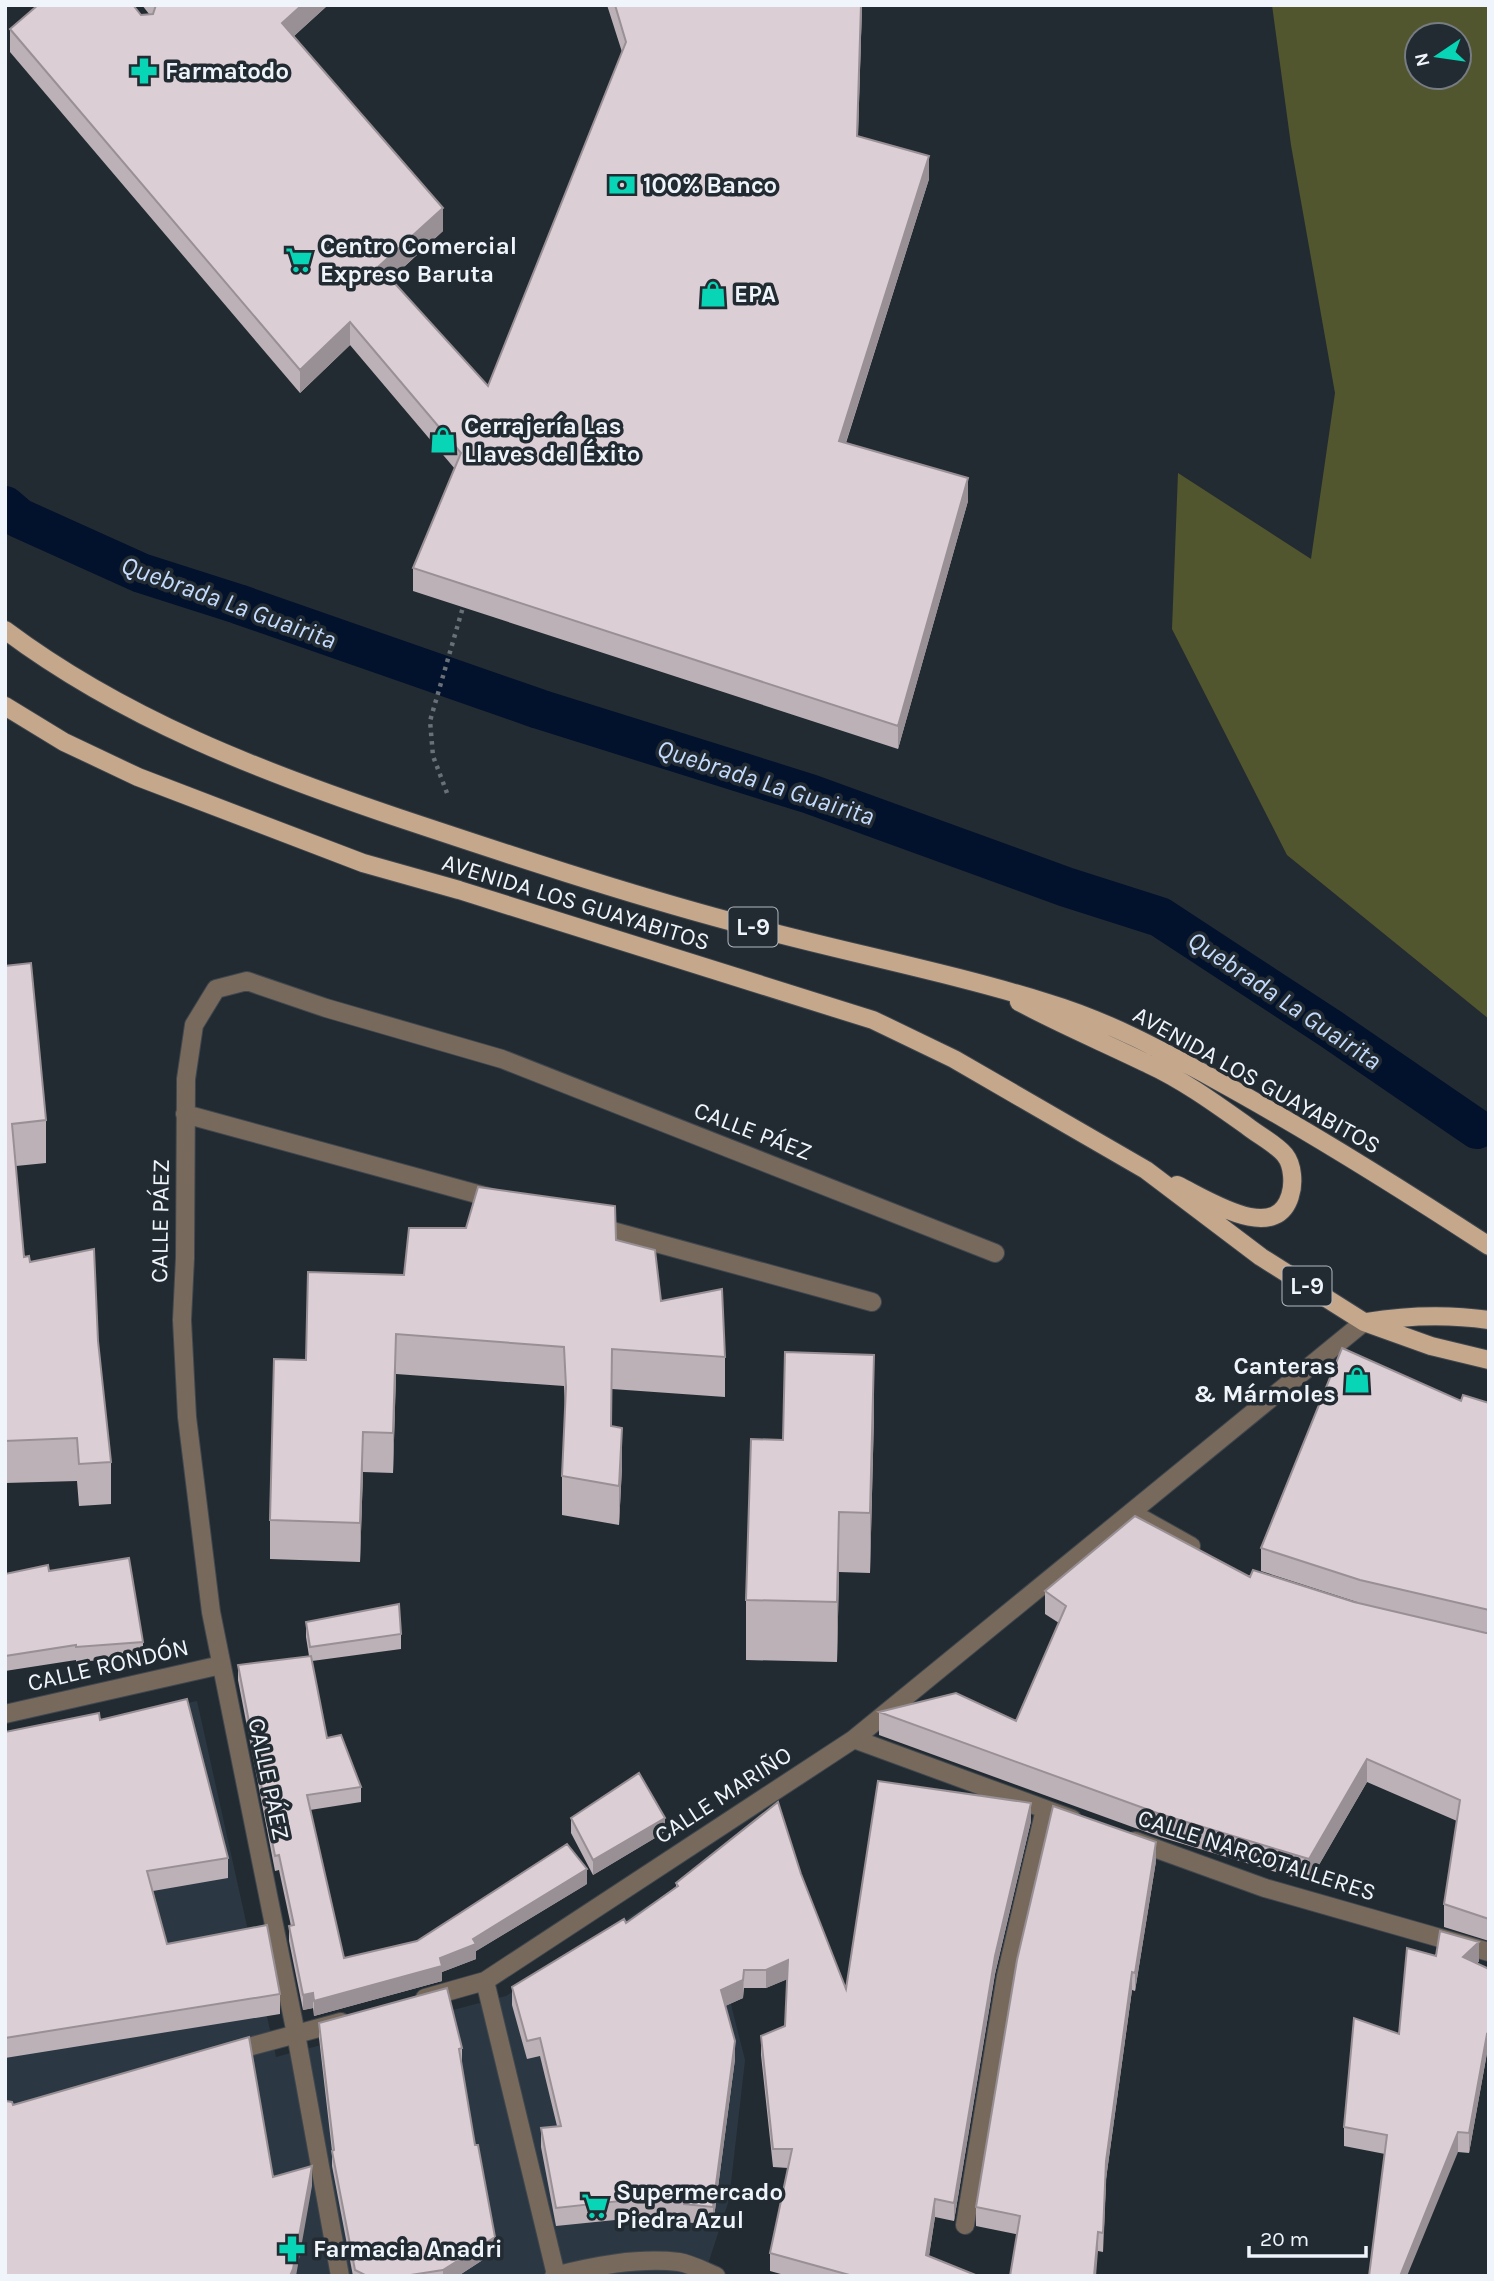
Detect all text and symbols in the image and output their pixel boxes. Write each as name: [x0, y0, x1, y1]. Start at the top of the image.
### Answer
north arrow: [1403, 21, 1473, 91]
text: N: [1410, 50, 1435, 69]
pharmacy icon: Farmatodo: [129, 56, 159, 86]
place label: Farmatodo: [165, 57, 289, 85]
bank icon: 100% Banco: [607, 170, 637, 200]
place label: 100% Banco: [643, 171, 777, 199]
place label: Centro Comercial Expreso Baruta: [320, 232, 517, 288]
supermarket icon: Centro Comercial Expreso Baruta: [284, 245, 314, 275]
shop icon: EPA: [698, 279, 728, 309]
place label: EPA: [734, 280, 776, 308]
place label: Cerrajería Las Llaves del Éxito: [464, 412, 640, 468]
shop icon: Cerrajería Las Llaves del Éxito: [428, 425, 458, 455]
water label: Quebrada La Guairita: [117, 549, 341, 656]
water label: Quebrada La Guairita: [653, 733, 878, 832]
street label: AVENIDA LOS GUAYABITOS: [439, 848, 713, 956]
road number: L-9: [728, 908, 778, 946]
water label: Quebrada La Guairita: [1182, 924, 1387, 1077]
street label: AVENIDA LOS GUAYABITOS: [1128, 1000, 1386, 1160]
street label: CALLE PÁEZ: [690, 1095, 816, 1166]
street label: CALLE PÁEZ: [144, 1159, 175, 1283]
road number: L-9: [1282, 1266, 1332, 1306]
place label: Canteras & Mármoles: [1193, 1352, 1336, 1408]
shop icon: Canteras & Mármoles: [1342, 1365, 1372, 1395]
street label: CALLE RONDÓN: [25, 1633, 191, 1697]
street label: CALLE PÁEZ: [242, 1715, 297, 1843]
street label: CALLE MARIÑO: [649, 1740, 797, 1850]
street label: CALLE NARCOTALLERES: [1134, 1803, 1380, 1907]
place label: Supermercado Piedra Azul: [616, 2178, 783, 2234]
supermarket icon: Supermercado Piedra Azul: [580, 2191, 610, 2221]
scale bar: [1249, 2214, 1366, 2258]
text: 20 m: [1260, 2227, 1309, 2251]
pharmacy icon: Farmacia Anadri: [277, 2234, 307, 2264]
place label: Farmacia Anadri: [313, 2235, 503, 2263]

